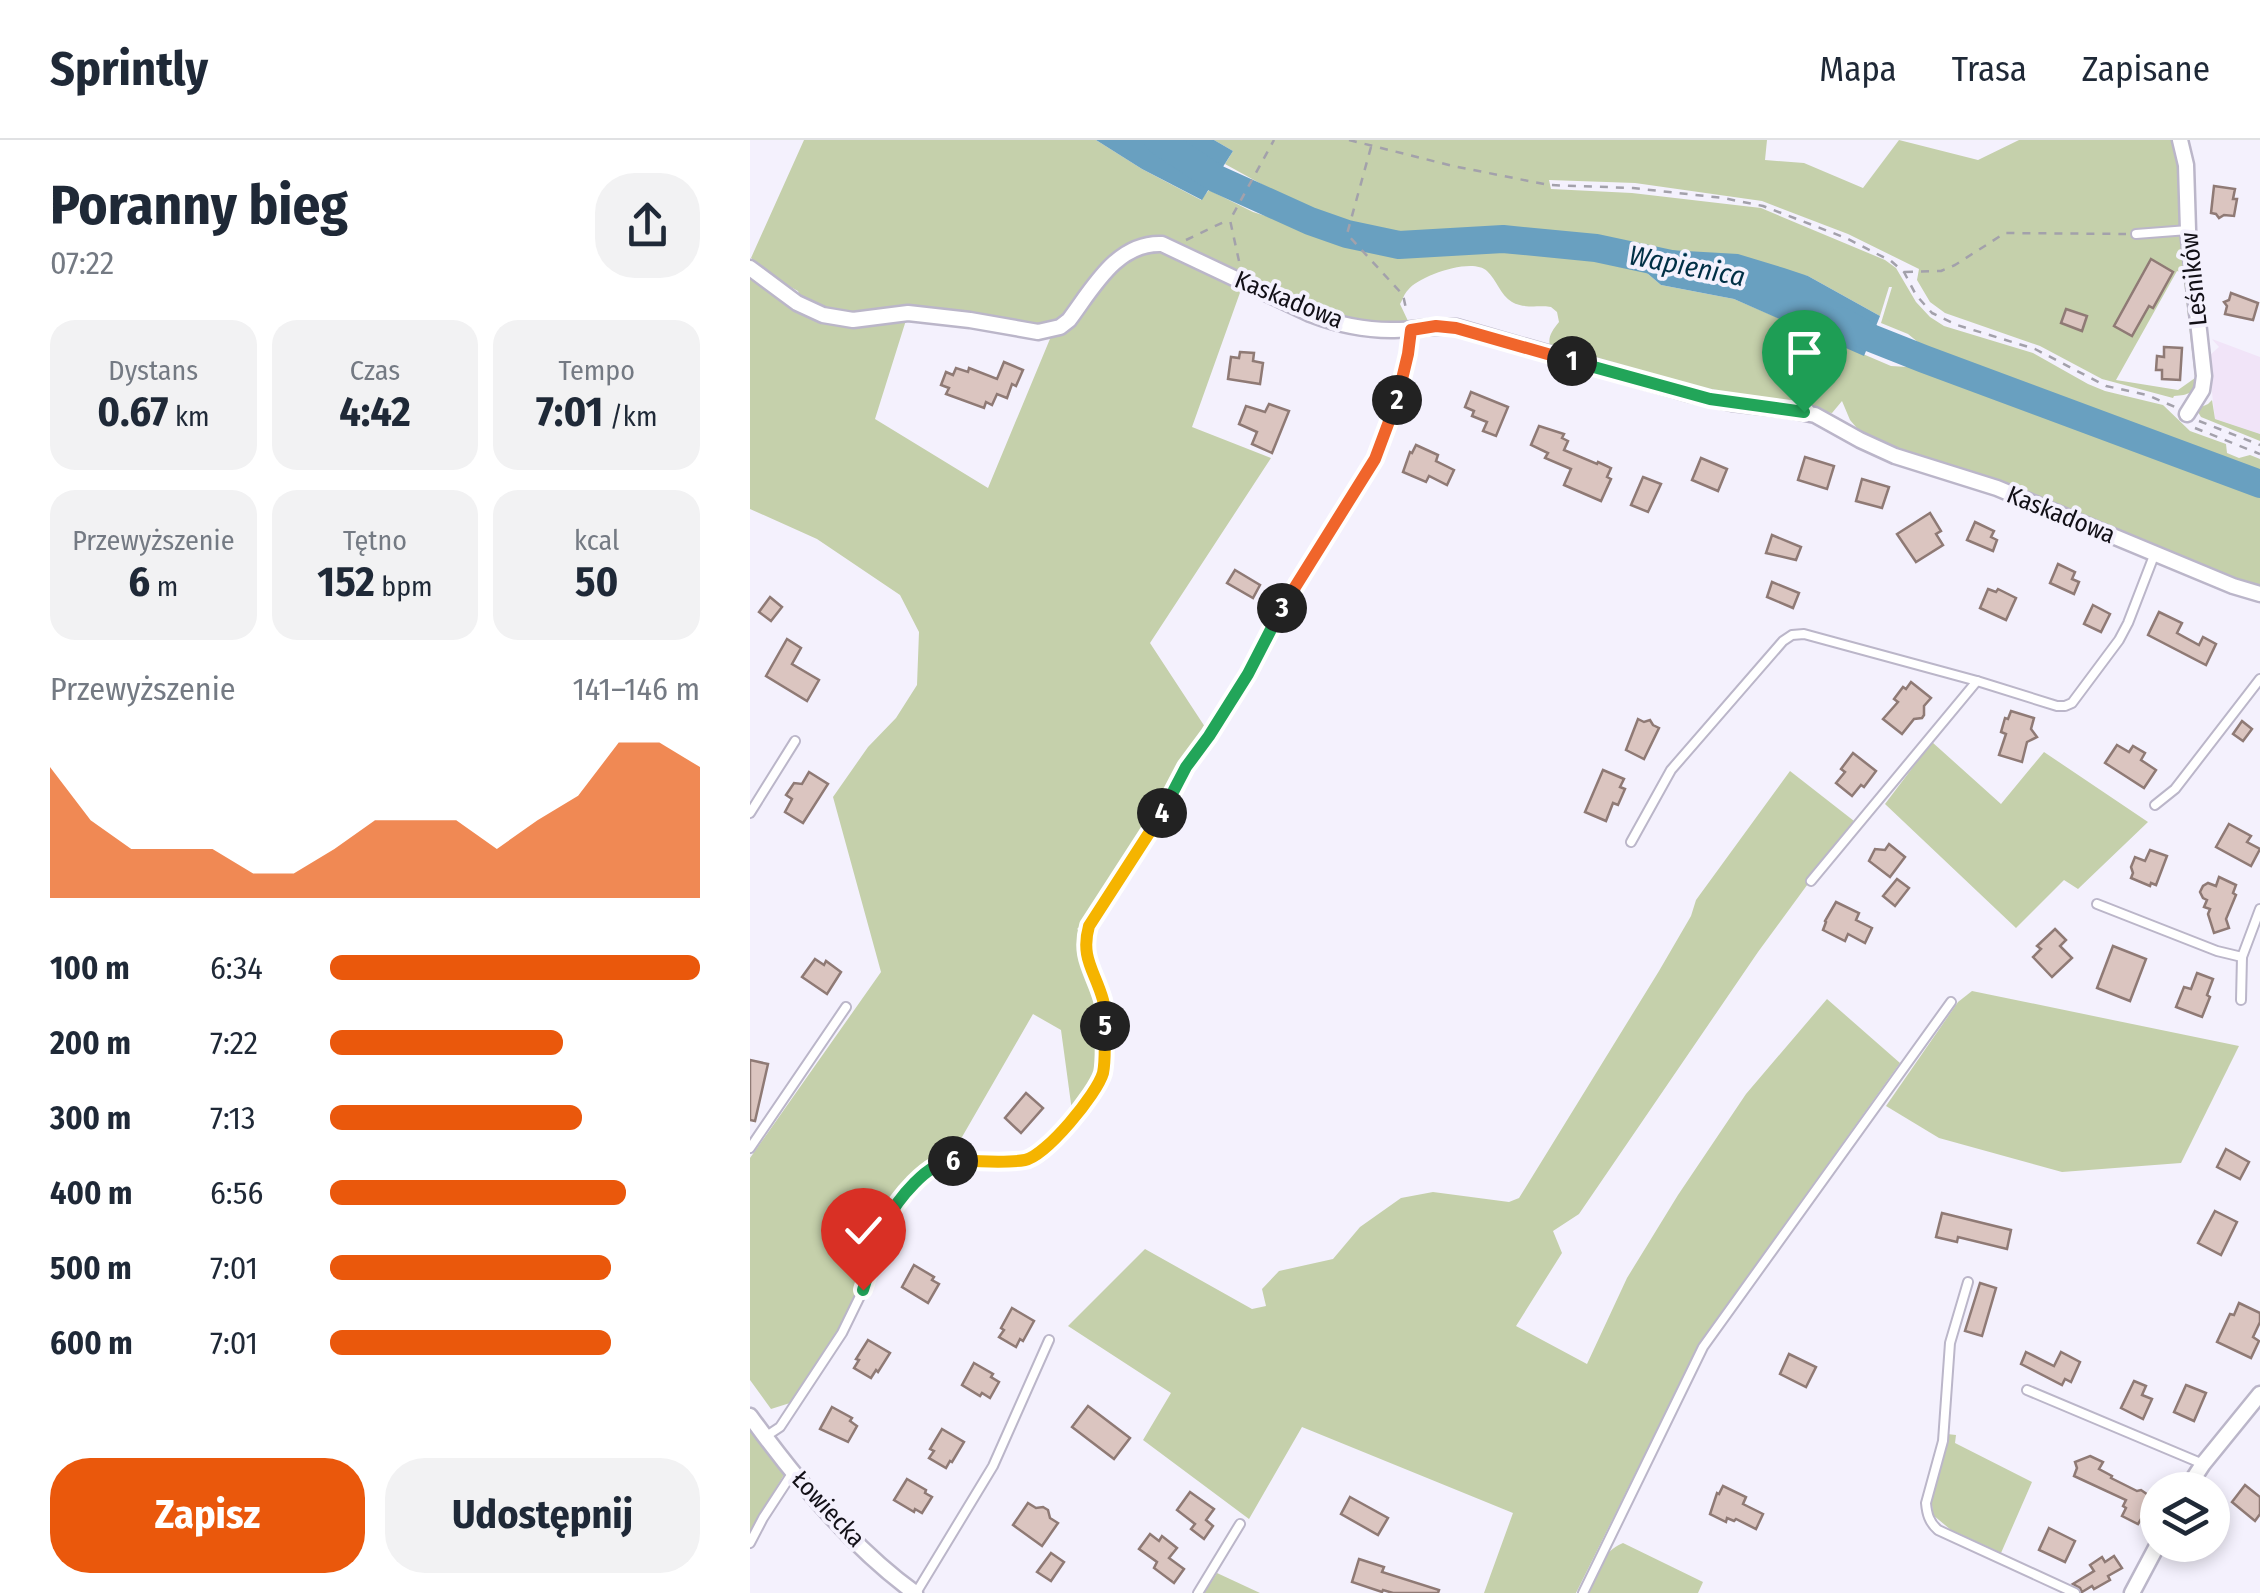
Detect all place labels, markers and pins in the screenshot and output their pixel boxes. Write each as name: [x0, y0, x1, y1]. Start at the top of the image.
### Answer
pin: [1762, 310, 1847, 413]
pin: 1: [1547, 336, 1597, 386]
pin: 2: [1372, 375, 1422, 425]
pin: 3: [1257, 583, 1307, 633]
pin: 4: [1137, 788, 1187, 838]
pin: 5: [1080, 1001, 1130, 1051]
pin: 6: [928, 1136, 978, 1186]
pin: [821, 1188, 906, 1291]

